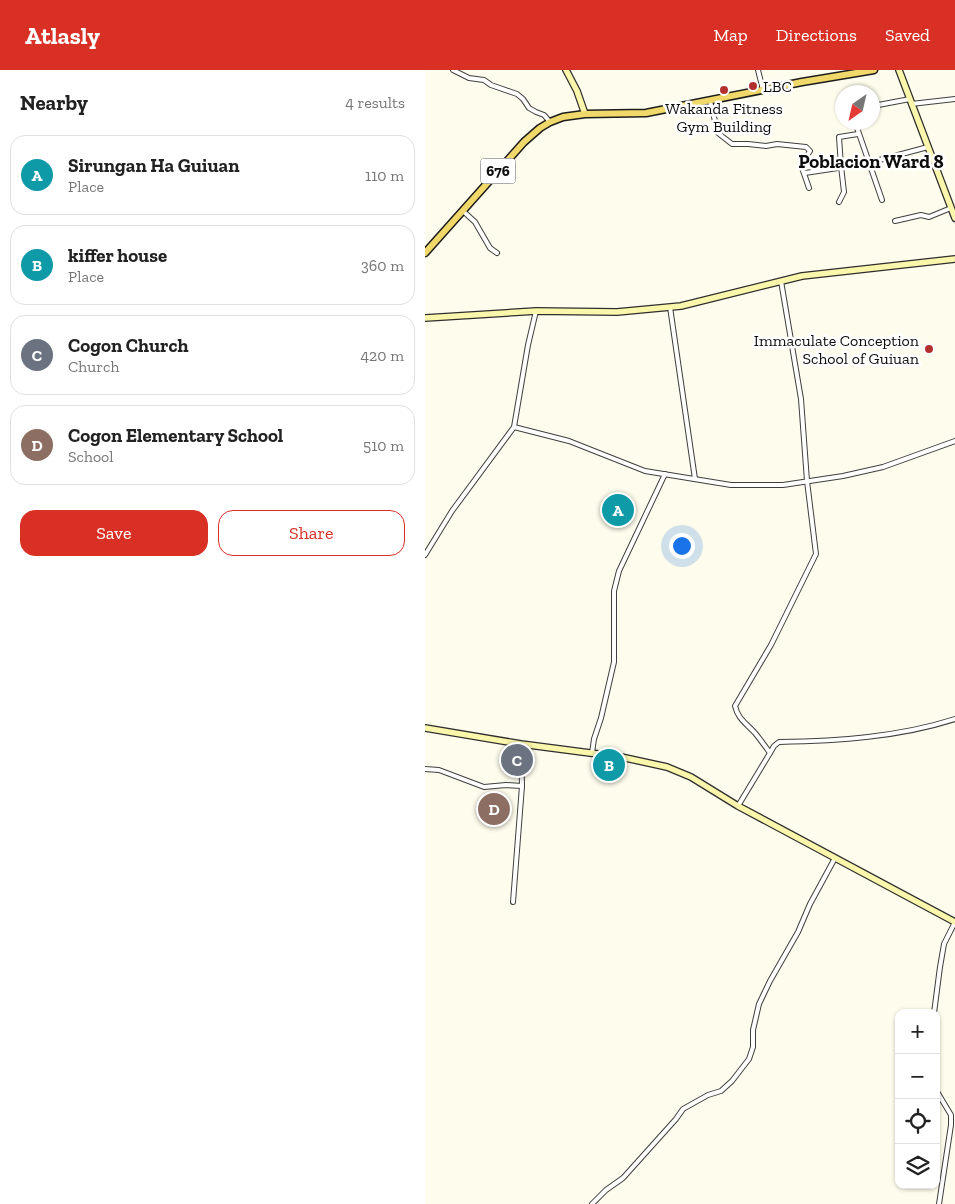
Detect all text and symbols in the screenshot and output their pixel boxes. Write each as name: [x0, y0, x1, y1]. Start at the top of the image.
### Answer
text: Atlasly: [25, 21, 100, 50]
text: Map: [713, 24, 748, 46]
text: Directions: [776, 24, 857, 46]
text: Saved: [885, 24, 930, 46]
place label: LBC: [763, 77, 792, 96]
marker: LBC: [747, 80, 759, 92]
marker: Wakanda Fitness Gym Building: [718, 84, 730, 96]
north arrow: [835, 85, 880, 130]
text: Nearby: [20, 90, 88, 115]
text: 4 results: [345, 93, 405, 112]
place label: Wakanda Fitness Gym Building: [665, 99, 783, 136]
district label: Poblacion Ward 8: [798, 150, 944, 173]
text: Sirungan Ha Guiuan: [68, 154, 239, 177]
road number: 676: [481, 158, 515, 184]
text: A: [32, 166, 43, 185]
text: 110 m: [365, 166, 404, 185]
text: Place: [68, 177, 104, 196]
text: kiffer house: [68, 244, 167, 267]
text: B: [32, 256, 42, 275]
text: 360 m: [361, 256, 404, 275]
text: Place: [68, 267, 104, 286]
place label: Immaculate Conception School of Guiuan: [754, 331, 920, 368]
text: Cogon Church: [68, 334, 188, 357]
marker: Immaculate Conception School of Guiuan: [923, 343, 935, 355]
text: C: [32, 346, 42, 365]
text: 420 m: [360, 346, 404, 365]
text: Church: [68, 357, 119, 376]
text: Cogon Elementary School: [68, 424, 283, 447]
text: D: [31, 436, 43, 455]
text: 510 m: [363, 436, 404, 455]
text: School: [68, 447, 114, 466]
pin: A: [602, 491, 634, 529]
button: Save: [20, 510, 208, 556]
button: Share: [218, 510, 405, 556]
your location: [669, 533, 695, 559]
pin: C: [501, 741, 533, 779]
pin: B: [593, 746, 625, 784]
pin: D: [478, 790, 510, 828]
map controls: [895, 1009, 940, 1189]
button: +: [895, 1009, 940, 1054]
button: −: [895, 1054, 940, 1099]
button: locate: [895, 1099, 940, 1144]
button: layers: [895, 1144, 940, 1189]

